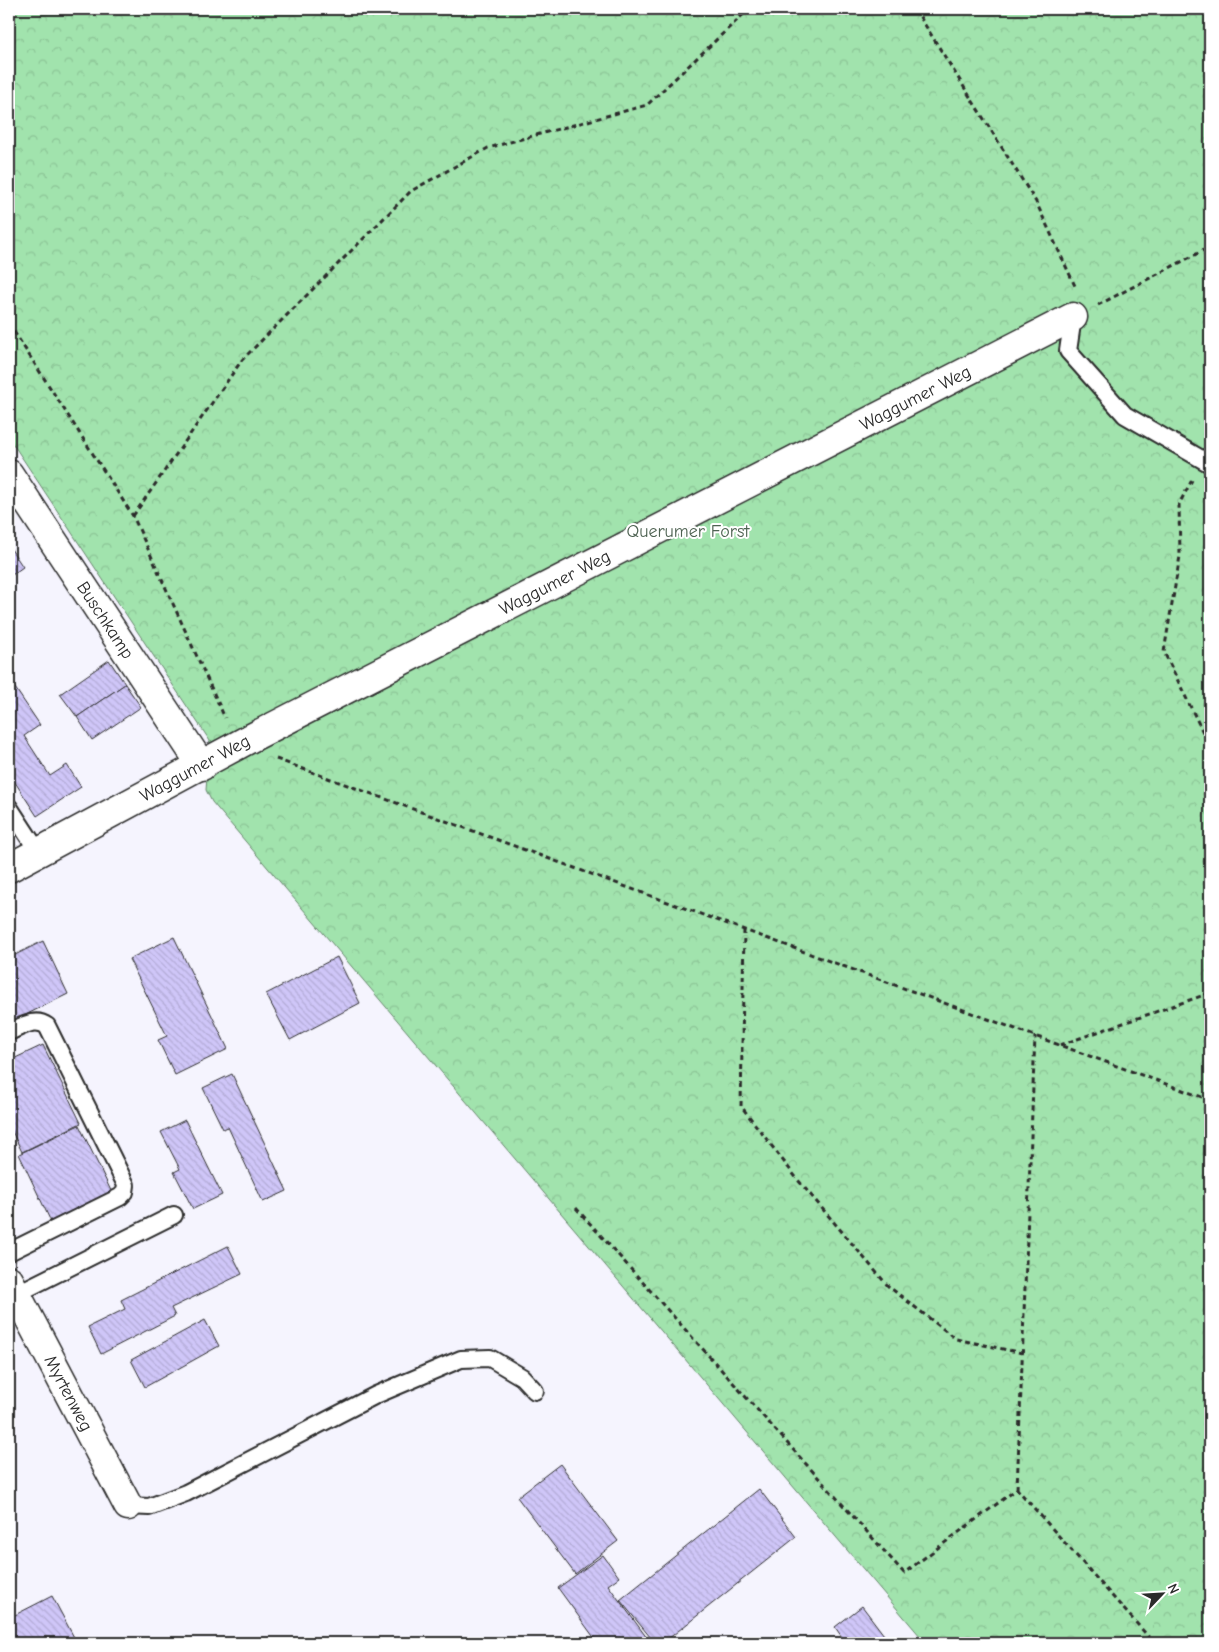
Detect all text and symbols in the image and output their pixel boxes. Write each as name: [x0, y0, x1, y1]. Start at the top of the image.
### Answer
street label: Waggumer Weg: [856, 361, 974, 435]
park label: Querumer Forst: [626, 521, 750, 542]
street label: Waggumer Weg: [496, 545, 614, 620]
street label: Buschkamp: [72, 577, 139, 663]
street label: Waggumer Weg: [136, 730, 254, 806]
street label: Myrtenweg: [40, 1352, 97, 1435]
north arrow: [1136, 1570, 1186, 1620]
text: N: [1164, 1581, 1183, 1596]

